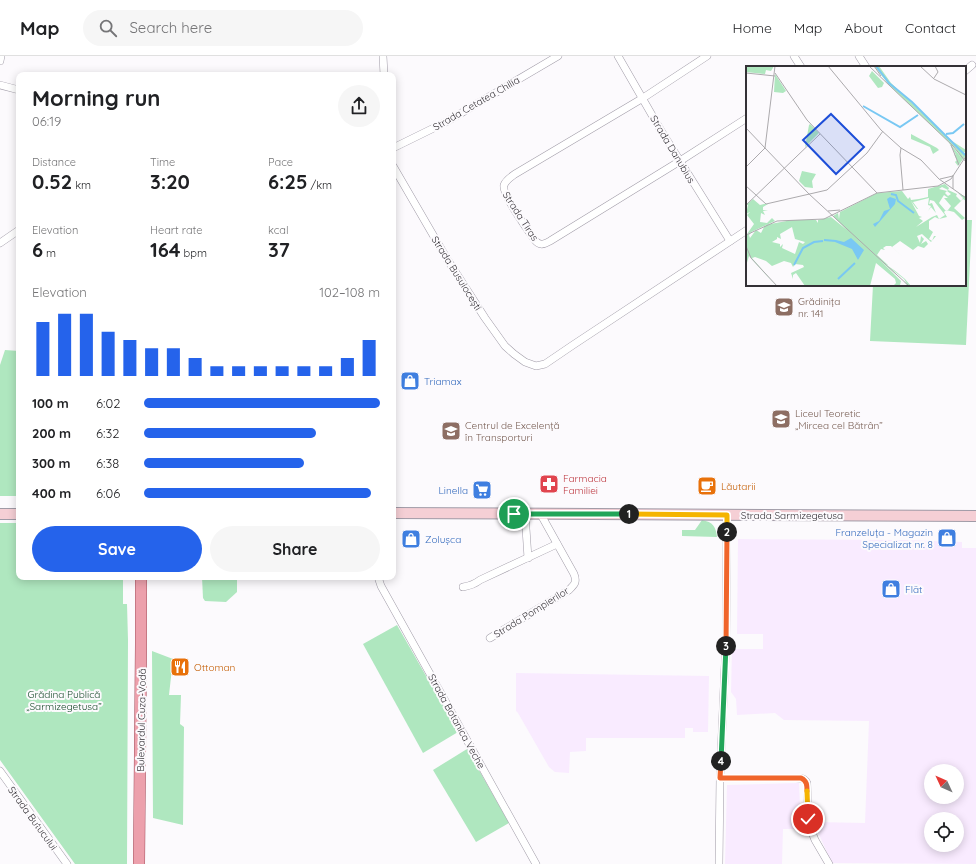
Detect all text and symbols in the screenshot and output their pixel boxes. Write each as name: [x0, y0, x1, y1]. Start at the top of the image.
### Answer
search box: [83, 10, 363, 46]
text: Map: [20, 16, 59, 40]
icon: search: [97, 17, 119, 39]
text: Search here: [129, 18, 212, 37]
text: Home: [733, 19, 772, 37]
text: Map: [794, 19, 822, 37]
text: About: [844, 19, 883, 37]
text: Contact: [905, 19, 956, 37]
inset map: [746, 66, 966, 286]
street label: Strada Cetatea Chilia: [431, 73, 522, 134]
text: Morning run: [32, 84, 160, 112]
button: share: [338, 85, 380, 127]
text: 06:19: [32, 113, 61, 129]
street label: Strada Danubius: [647, 113, 698, 186]
text: Distance: [32, 155, 76, 169]
text: Time: [150, 155, 175, 169]
text: Pace: [268, 155, 293, 169]
text: 0.52: [32, 169, 72, 194]
text: 3:20: [150, 169, 190, 194]
text: 6:25: [268, 169, 307, 194]
text: km: [72, 178, 91, 192]
text: /km: [307, 178, 332, 192]
street label: Strada Tiras: [500, 189, 542, 244]
text: Elevation: [32, 223, 78, 237]
text: Heart rate: [150, 223, 202, 237]
text: kcal: [268, 223, 289, 237]
street label: Strada Busuiocești: [428, 234, 485, 313]
text: 6: [32, 237, 43, 262]
text: 164: [150, 237, 181, 262]
text: 37: [268, 237, 290, 262]
text: m: [43, 246, 56, 260]
text: bpm: [181, 246, 207, 260]
text: Elevation: [32, 284, 87, 300]
text: 102–108 m: [319, 284, 380, 300]
place label: Grădinița nr. 141: [798, 295, 840, 320]
school or university icon: Grădinița nr. 141: [773, 296, 795, 318]
shop icon: Triamax: [399, 370, 421, 392]
place label: Triamax: [424, 375, 462, 388]
text: 100 m: [32, 395, 69, 411]
text: 6:02: [96, 395, 120, 411]
place label: Liceul Teoretic „Mircea cel Bătrân”: [795, 407, 883, 432]
school or university icon: Liceul Teoretic „Mircea cel Bătrân”: [770, 408, 792, 430]
place label: Centrul de Excelență în Transporturi: [464, 419, 560, 444]
school or university icon: Centrul de Excelență în Transporturi: [440, 420, 462, 442]
text: 200 m: [32, 425, 71, 441]
text: 6:32: [96, 425, 119, 441]
text: 300 m: [32, 455, 71, 471]
text: 6:38: [96, 455, 119, 471]
place label: Farmacia Familiei: [563, 472, 607, 497]
pharmacy icon: Farmacia Familiei: [538, 473, 560, 495]
cafe icon: Lăutarii: [696, 475, 718, 497]
supermarket icon: Linella: [471, 479, 493, 501]
place label: Lăutarii: [721, 480, 756, 493]
place label: Linella: [438, 484, 468, 497]
text: 400 m: [32, 485, 71, 501]
text: 6:06: [96, 485, 120, 501]
pin: [497, 497, 531, 531]
icon: arrive: [503, 503, 525, 525]
pin: 1: [619, 504, 639, 524]
text: 1: [627, 507, 631, 521]
street label: Strada Sarmizegetusa: [741, 509, 843, 522]
pin: 2: [717, 522, 737, 542]
text: 2: [724, 525, 730, 539]
button: Save: [32, 526, 202, 572]
button: Share: [210, 526, 380, 572]
place label: Franzeluța - Magazin Specializat nr. 8: [835, 526, 933, 551]
shop icon: Franzeluța - Magazin Specializat nr. 8: [936, 527, 958, 549]
shop icon: Zolușca: [400, 528, 422, 550]
place label: Zolușca: [425, 533, 461, 546]
shop icon: Flät: [880, 578, 902, 600]
place label: Flät: [905, 583, 923, 596]
street label: Strada Pompierilor: [491, 584, 572, 641]
pin: 3: [716, 636, 736, 656]
text: 3: [723, 639, 729, 653]
restaurant icon: Ottoman: [169, 656, 191, 678]
place label: Ottoman: [194, 661, 235, 674]
street label: Bulevardul Cuza-Vodă: [134, 668, 149, 772]
street label: Strada Botanica Veche: [425, 672, 488, 771]
park label: Grădina Publică „Sarmizegetusa”: [26, 688, 102, 713]
pin: 4: [711, 751, 731, 771]
text: 4: [718, 754, 724, 768]
north arrow: [924, 764, 964, 804]
map controls: [924, 764, 964, 852]
street label: Strada Butucului: [5, 784, 60, 853]
pin: [791, 802, 825, 836]
icon: check: [797, 808, 819, 830]
button: locate: [924, 812, 964, 852]

